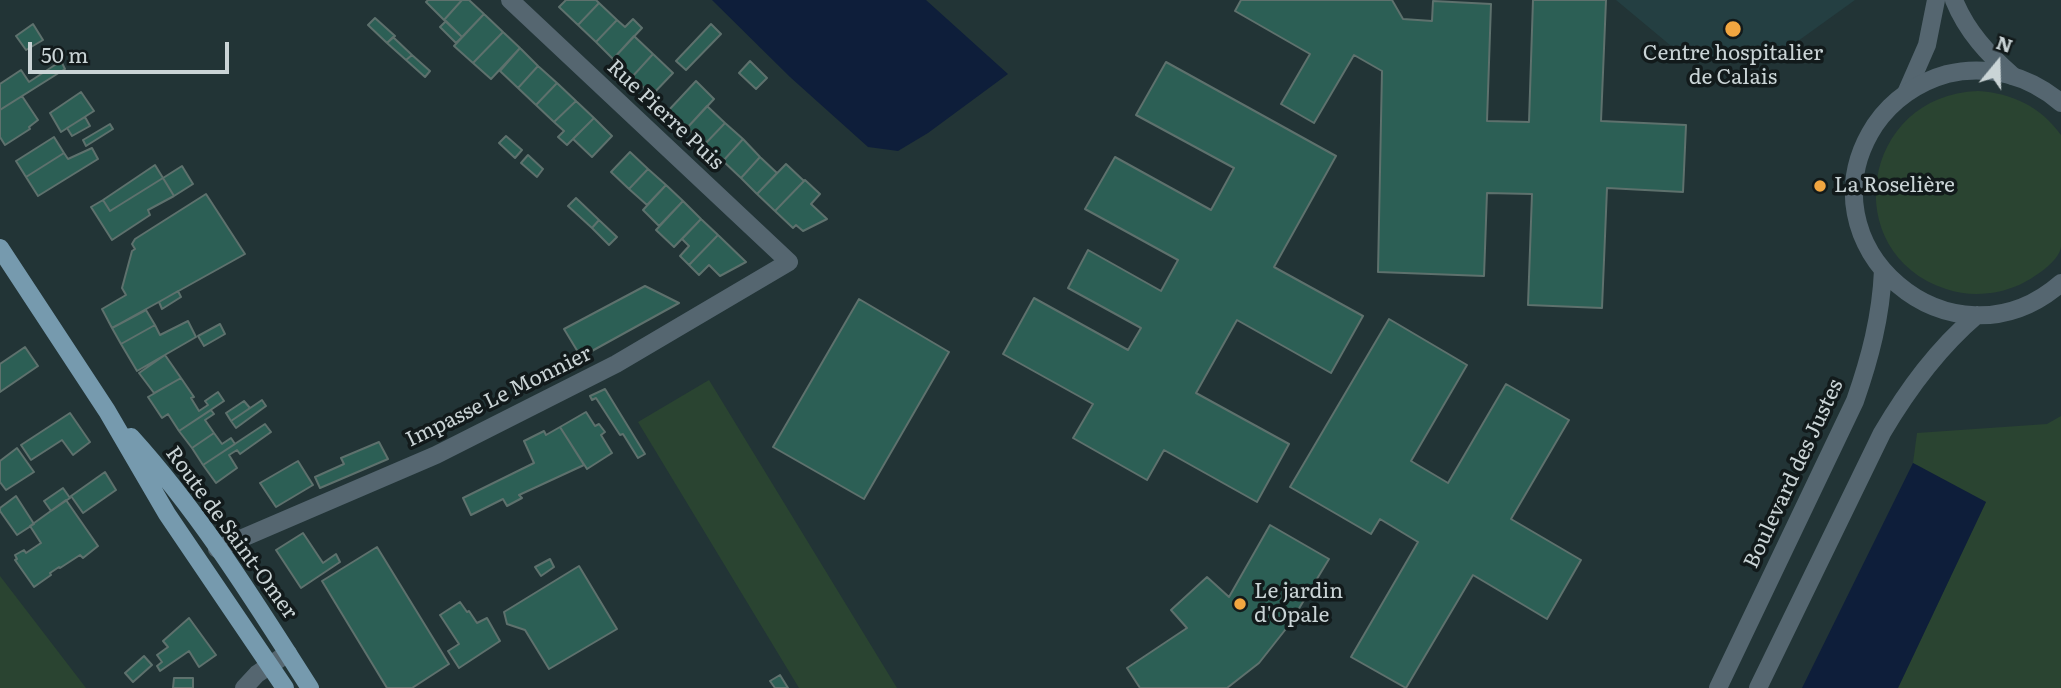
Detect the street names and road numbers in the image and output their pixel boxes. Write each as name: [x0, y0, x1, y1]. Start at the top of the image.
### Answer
street label: Rue Pierre Puis: [601, 55, 729, 175]
street label: Impasse Le Monnier: [402, 341, 596, 453]
street label: Boulevard des Justes: [1739, 375, 1849, 573]
street label: Route de Saint-Omer: [160, 442, 302, 624]

